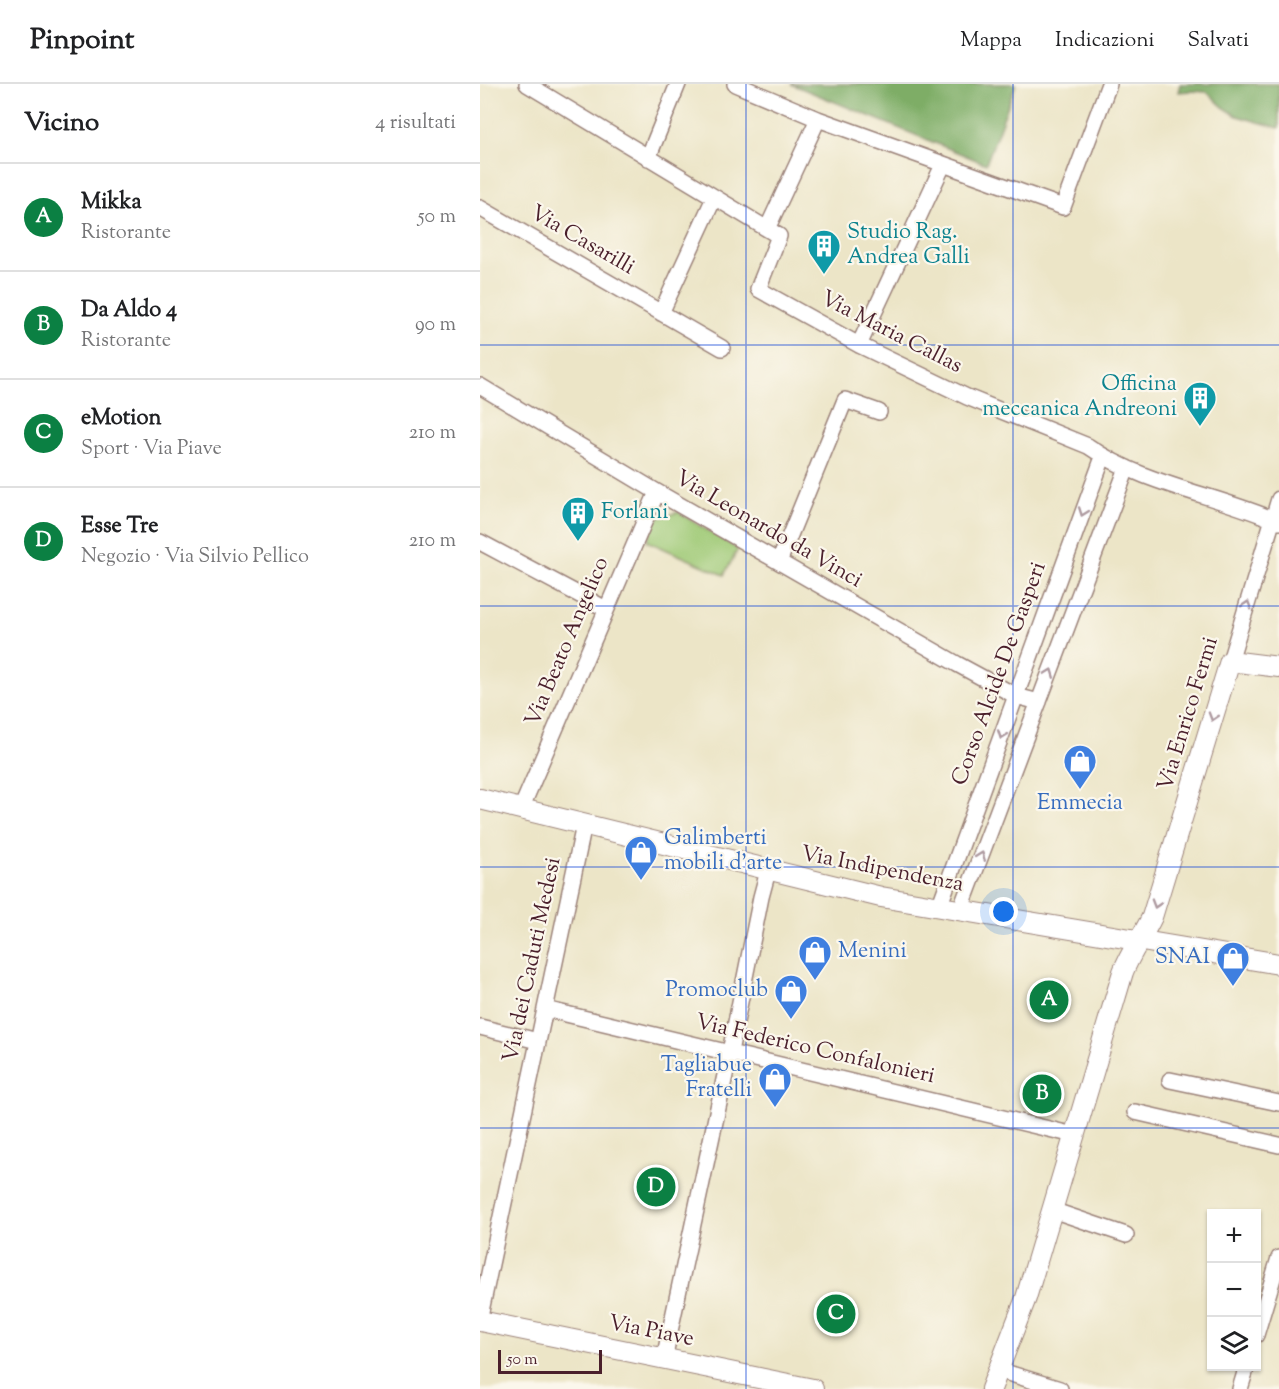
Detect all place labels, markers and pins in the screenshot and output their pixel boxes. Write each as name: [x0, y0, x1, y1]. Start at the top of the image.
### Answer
place label: Studio Rag. Andrea Galli: [847, 217, 970, 274]
building icon: Studio Rag. Andrea Galli: [806, 228, 842, 275]
place label: Officina meccanica Andreoni: [982, 369, 1177, 426]
building icon: Officina meccanica Andreoni: [1182, 380, 1218, 427]
building icon: Forlani: [560, 495, 596, 542]
place label: Forlani: [601, 497, 669, 529]
shop icon: Emmecia: [1062, 743, 1098, 790]
place label: Emmecia: [1037, 788, 1123, 820]
place label: Galimberti mobili d'arte: [664, 823, 782, 880]
shop icon: Galimberti mobili d'arte: [623, 834, 659, 881]
shop icon: Menini: [797, 934, 833, 981]
place label: Menini: [838, 936, 907, 968]
shop icon: SNAI: [1215, 940, 1251, 987]
place label: SNAI: [1155, 942, 1210, 974]
shop icon: Promoclub: [773, 973, 809, 1020]
place label: Promoclub: [665, 975, 768, 1007]
pin: A: [1030, 978, 1068, 1022]
place label: Tagliabue Fratelli: [661, 1050, 752, 1107]
shop icon: Tagliabue Fratelli: [757, 1061, 793, 1108]
pin: B: [1022, 1072, 1062, 1116]
pin: D: [636, 1164, 675, 1210]
pin: C: [816, 1292, 856, 1336]

